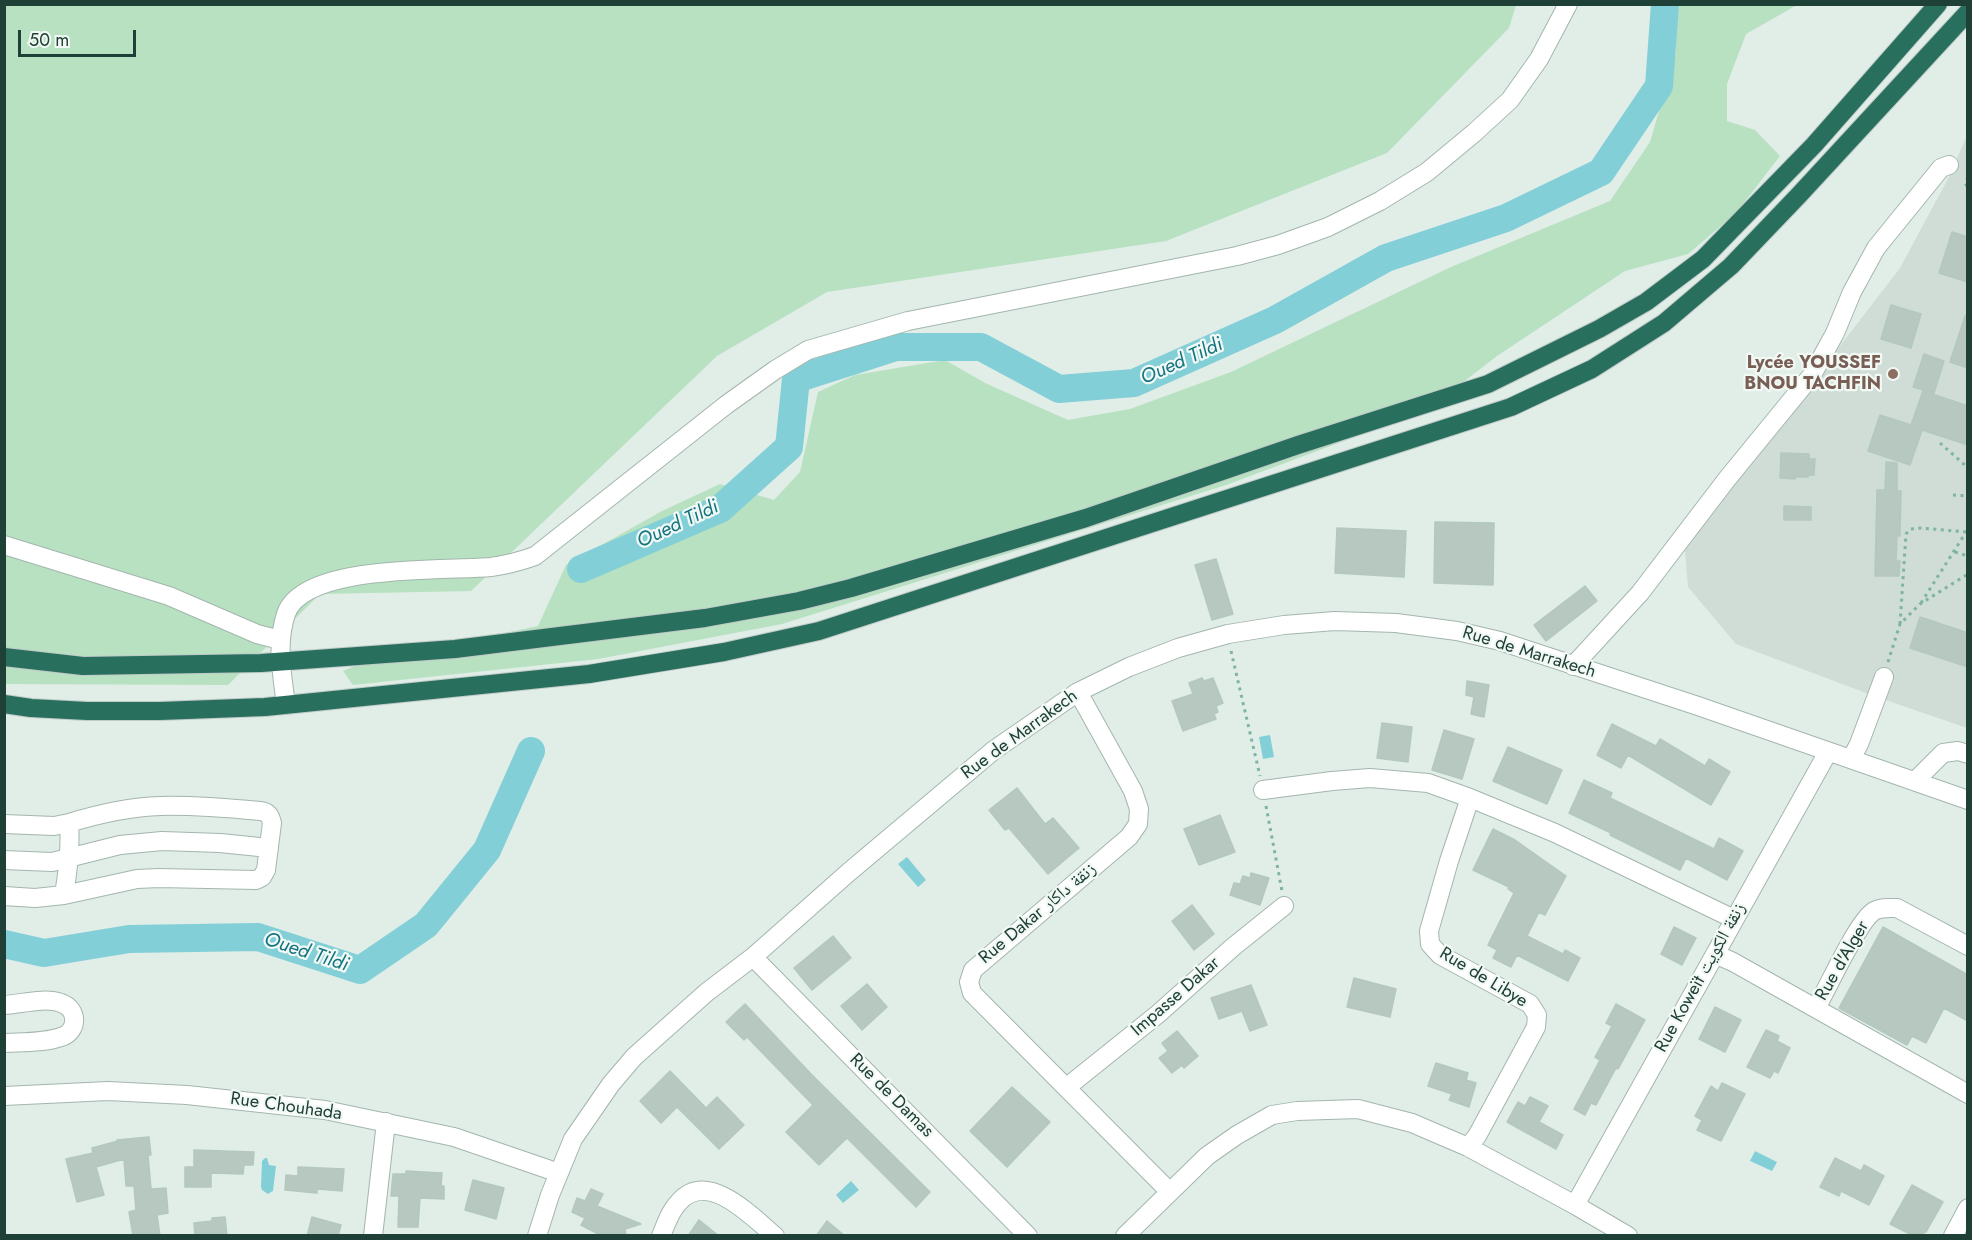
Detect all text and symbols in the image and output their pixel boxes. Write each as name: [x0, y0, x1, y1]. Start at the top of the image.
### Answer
scale bar: [21, 18, 140, 56]
text: 50 m: [29, 27, 69, 53]
water label: Oued Tildi: [1137, 333, 1227, 391]
place label: Lycée YOUSSEF BNOU TACHFIN: [1744, 353, 1881, 395]
marker: Lycée YOUSSEF BNOU TACHFIN: [1886, 367, 1900, 381]
water label: Oued Tildi: [633, 496, 723, 554]
street label: Rue de Marrakech: [1460, 622, 1598, 684]
street label: Rue de Marrakech: [958, 686, 1082, 784]
street label: Rue Dakar زنقة داكار: [975, 859, 1101, 969]
street label: Rue Koweït زنقة الكويت: [1651, 900, 1751, 1056]
street label: Rue d'Alger: [1811, 917, 1875, 1005]
water label: Oued Tildi: [261, 928, 351, 978]
street label: Rue de Libye: [1435, 943, 1531, 1013]
street label: Impasse Dakar: [1127, 953, 1225, 1041]
street label: Rue de Damas: [844, 1049, 938, 1143]
street label: Rue Chouhada: [229, 1088, 343, 1126]

